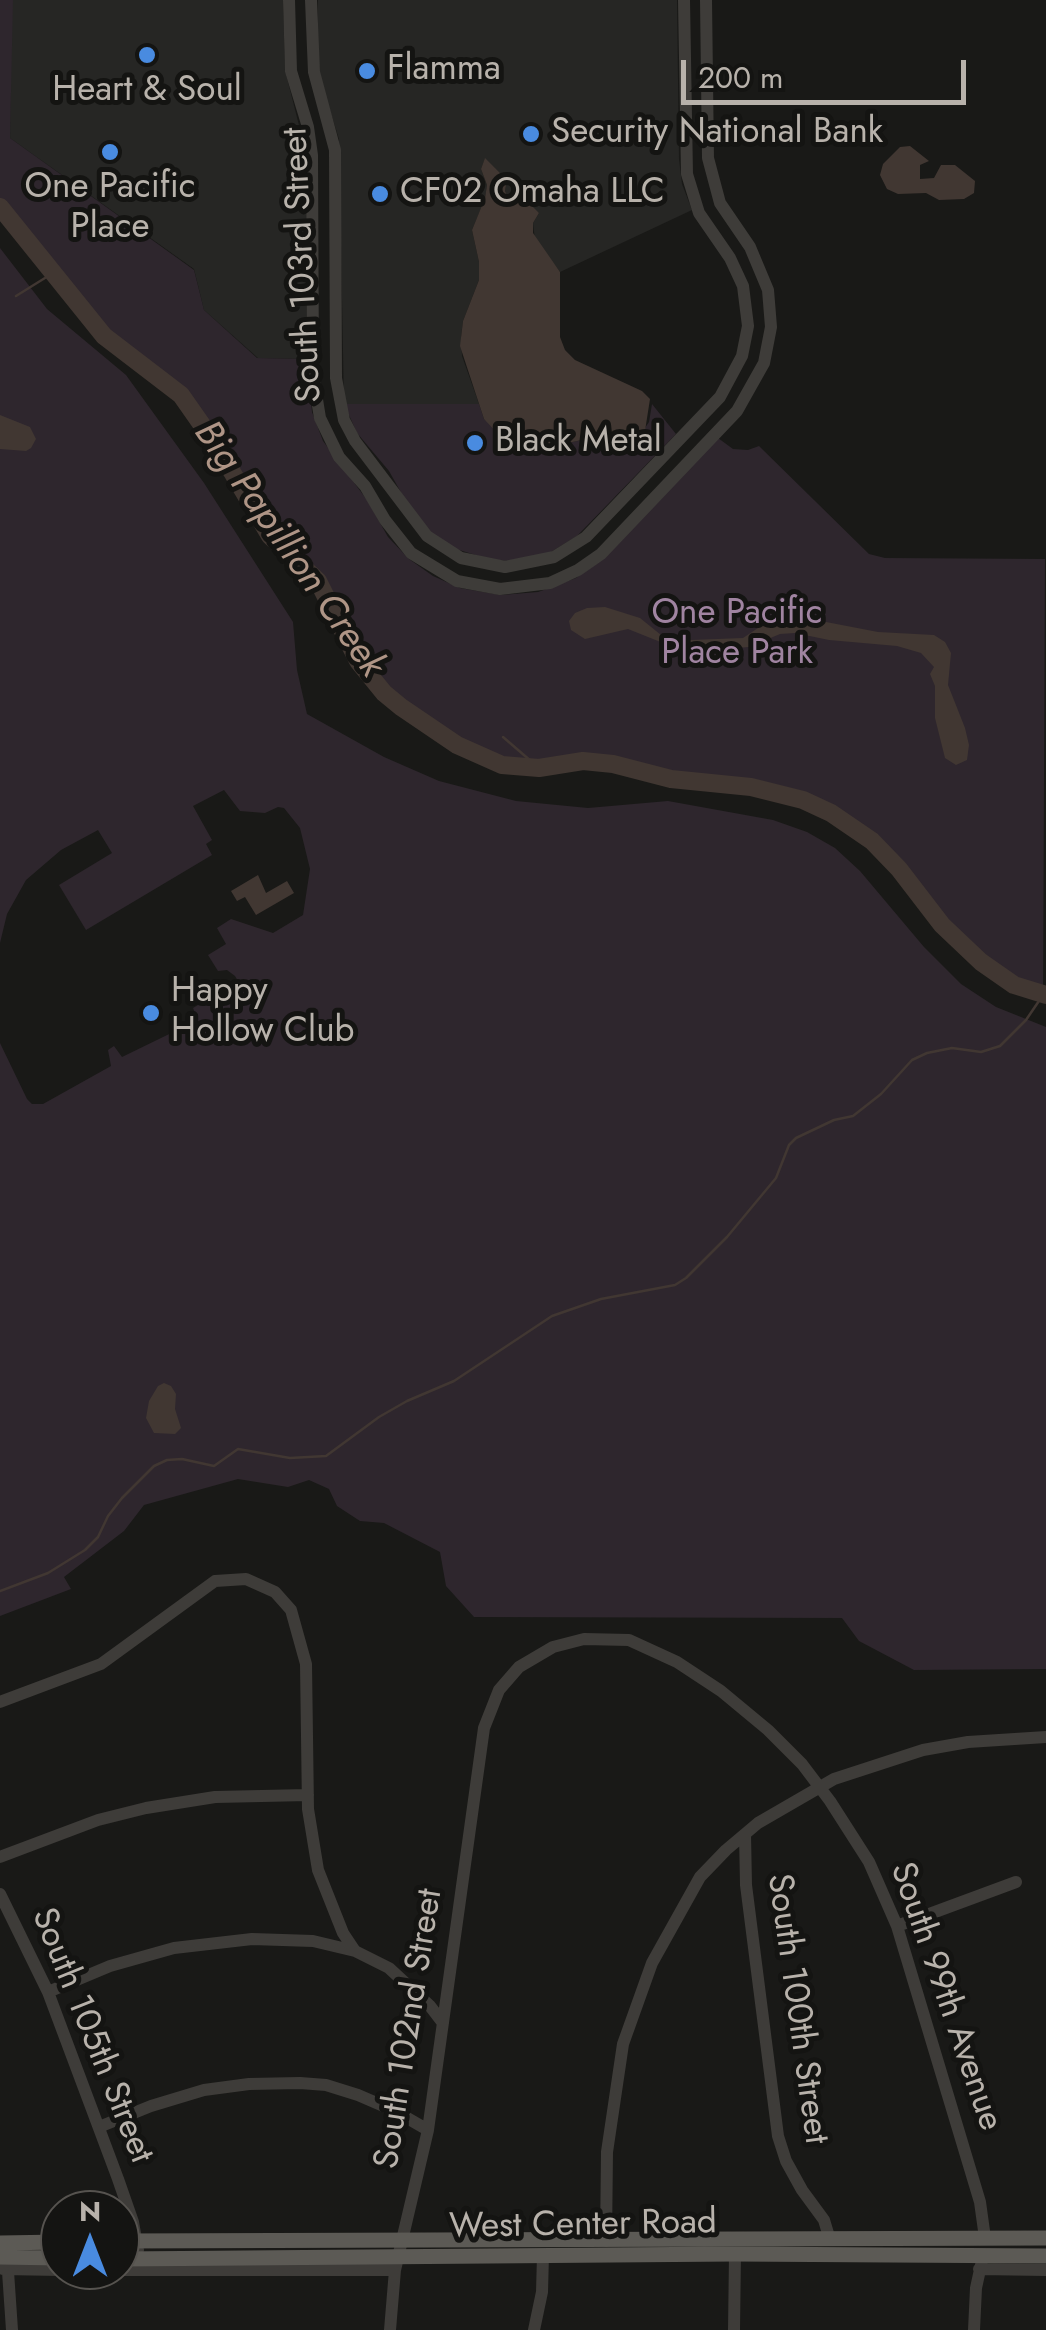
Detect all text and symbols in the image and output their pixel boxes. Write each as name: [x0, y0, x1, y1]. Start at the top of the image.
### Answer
scale bar: [686, 40, 971, 102]
marker: Heart & Soul: [136, 44, 158, 66]
place label: Flamma: [387, 50, 501, 92]
text: 200 m: [698, 56, 783, 99]
marker: Flamma: [356, 60, 378, 82]
place label: Heart & Soul: [52, 71, 242, 113]
place label: Security National Bank: [551, 113, 883, 155]
marker: Security National Bank: [520, 123, 542, 145]
street label: South 103rd Street: [276, 126, 332, 404]
marker: One Pacific Place: [99, 141, 121, 163]
place label: One Pacific Place: [24, 168, 196, 250]
place label: CF02 Omaha LLC: [400, 173, 665, 215]
marker: CF02 Omaha LLC: [369, 183, 391, 205]
water label: Big Papillion Creek: [183, 413, 393, 687]
place label: Black Metal: [495, 422, 662, 464]
marker: Black Metal: [464, 432, 486, 454]
park label: One Pacific Place Park: [651, 594, 823, 676]
place label: Happy Hollow Club: [171, 972, 354, 1054]
marker: Happy Hollow Club: [140, 1002, 162, 1024]
street label: South 99th Avenue: [879, 1858, 1011, 2136]
street label: South 100th Street: [756, 1871, 836, 2147]
street label: South 102nd Street: [367, 1886, 453, 2172]
street label: South 105th Street: [21, 1902, 161, 2170]
north arrow: [40, 2190, 140, 2290]
text: N: [79, 2191, 101, 2232]
street label: West Center Road: [449, 2203, 717, 2249]

